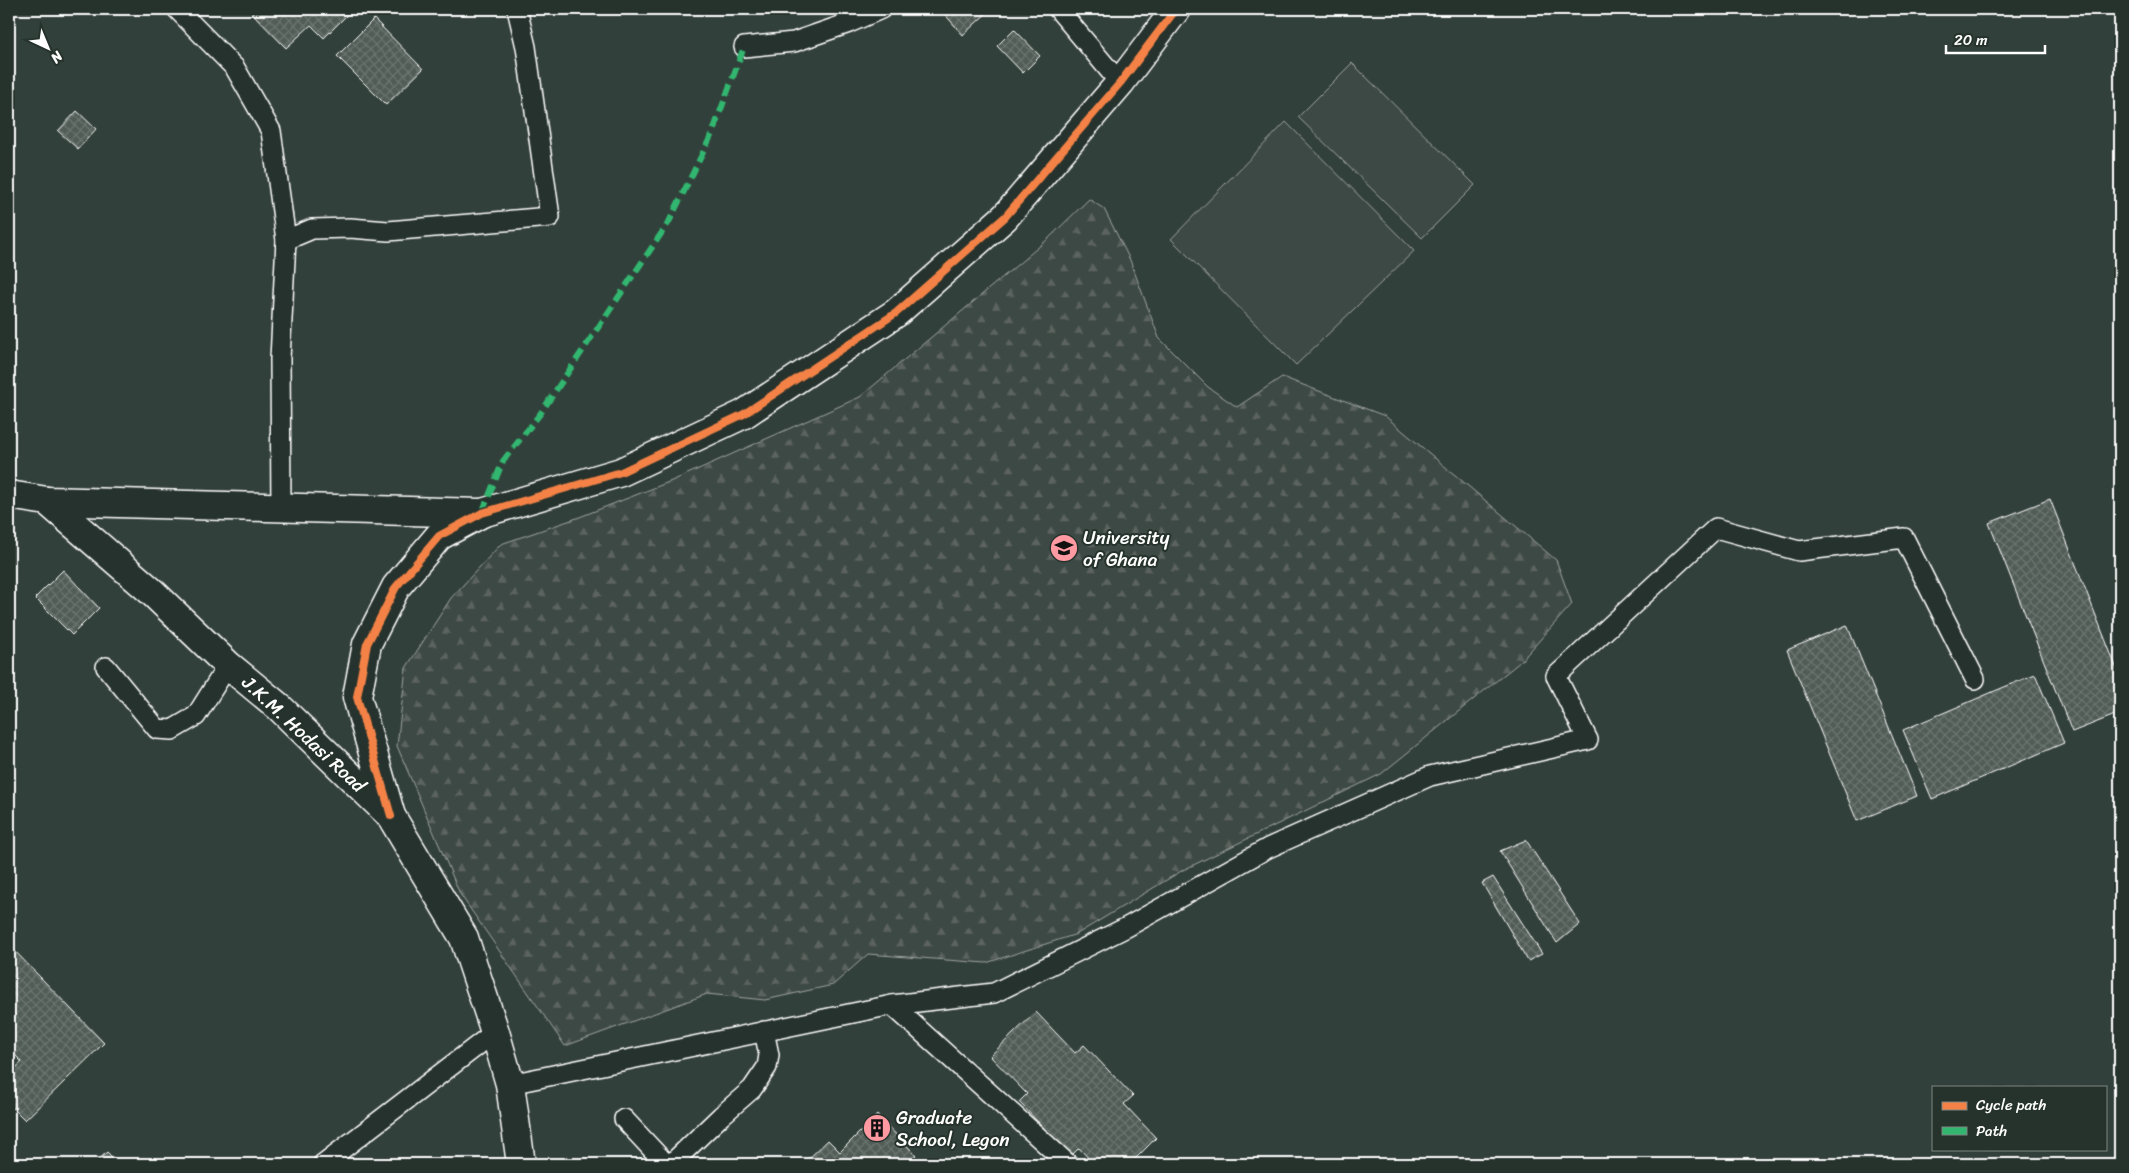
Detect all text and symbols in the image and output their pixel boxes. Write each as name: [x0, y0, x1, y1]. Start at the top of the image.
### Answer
north arrow: [22, 22, 72, 72]
scale bar: [1946, 22, 2045, 54]
text: 20 m: [1954, 27, 1988, 53]
text: N: [44, 44, 70, 70]
place label: University of Ghana: [1083, 521, 1170, 576]
school or university icon: University of Ghana: [1049, 533, 1079, 563]
street label: J.K.M. Hodasi Road: [233, 667, 375, 802]
legend: [1932, 1086, 2106, 1150]
text: Cycle path: [1976, 1092, 2047, 1118]
place label: Graduate School, Legon: [896, 1101, 1010, 1156]
building icon: Graduate School, Legon: [862, 1113, 892, 1143]
text: Path: [1976, 1118, 2007, 1144]

